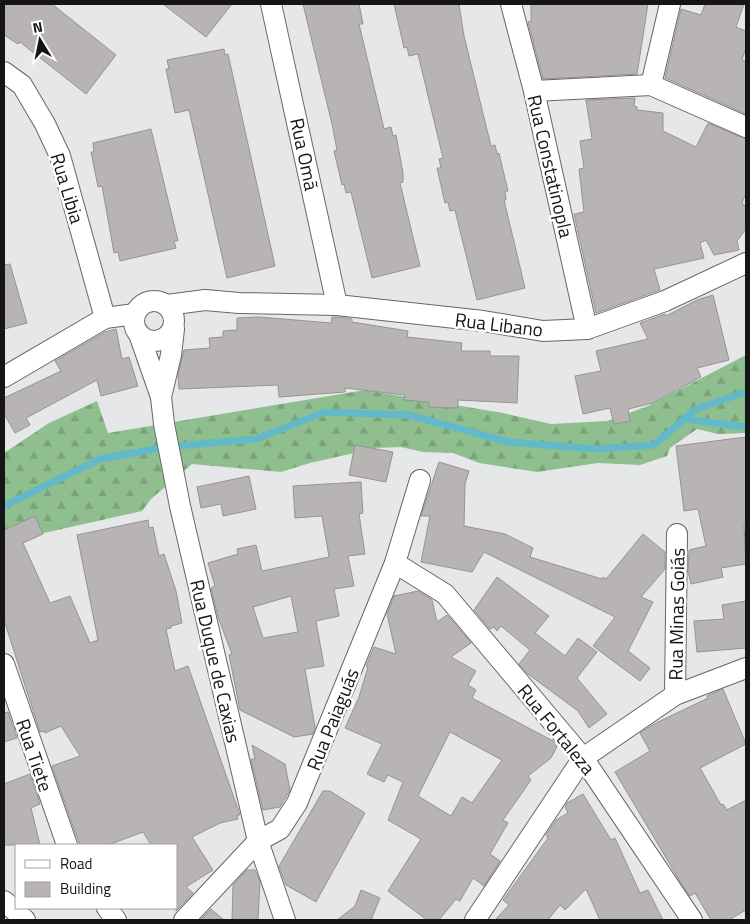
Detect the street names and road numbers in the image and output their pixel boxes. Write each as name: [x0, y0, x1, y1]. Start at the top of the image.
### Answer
street label: Rua Constatinopla: [520, 92, 582, 241]
street label: Rua Omã: [283, 115, 327, 193]
street label: Rua Libia: [44, 149, 93, 227]
street label: Rua Libano: [453, 304, 545, 344]
street label: Rua Minas Goiás: [660, 547, 692, 681]
street label: Rua Duque de Caxias: [183, 577, 249, 746]
street label: Rua Paiaguás: [298, 663, 366, 775]
street label: Rua Fortaleza: [511, 677, 603, 781]
street label: Rua Tiete: [9, 715, 61, 795]

